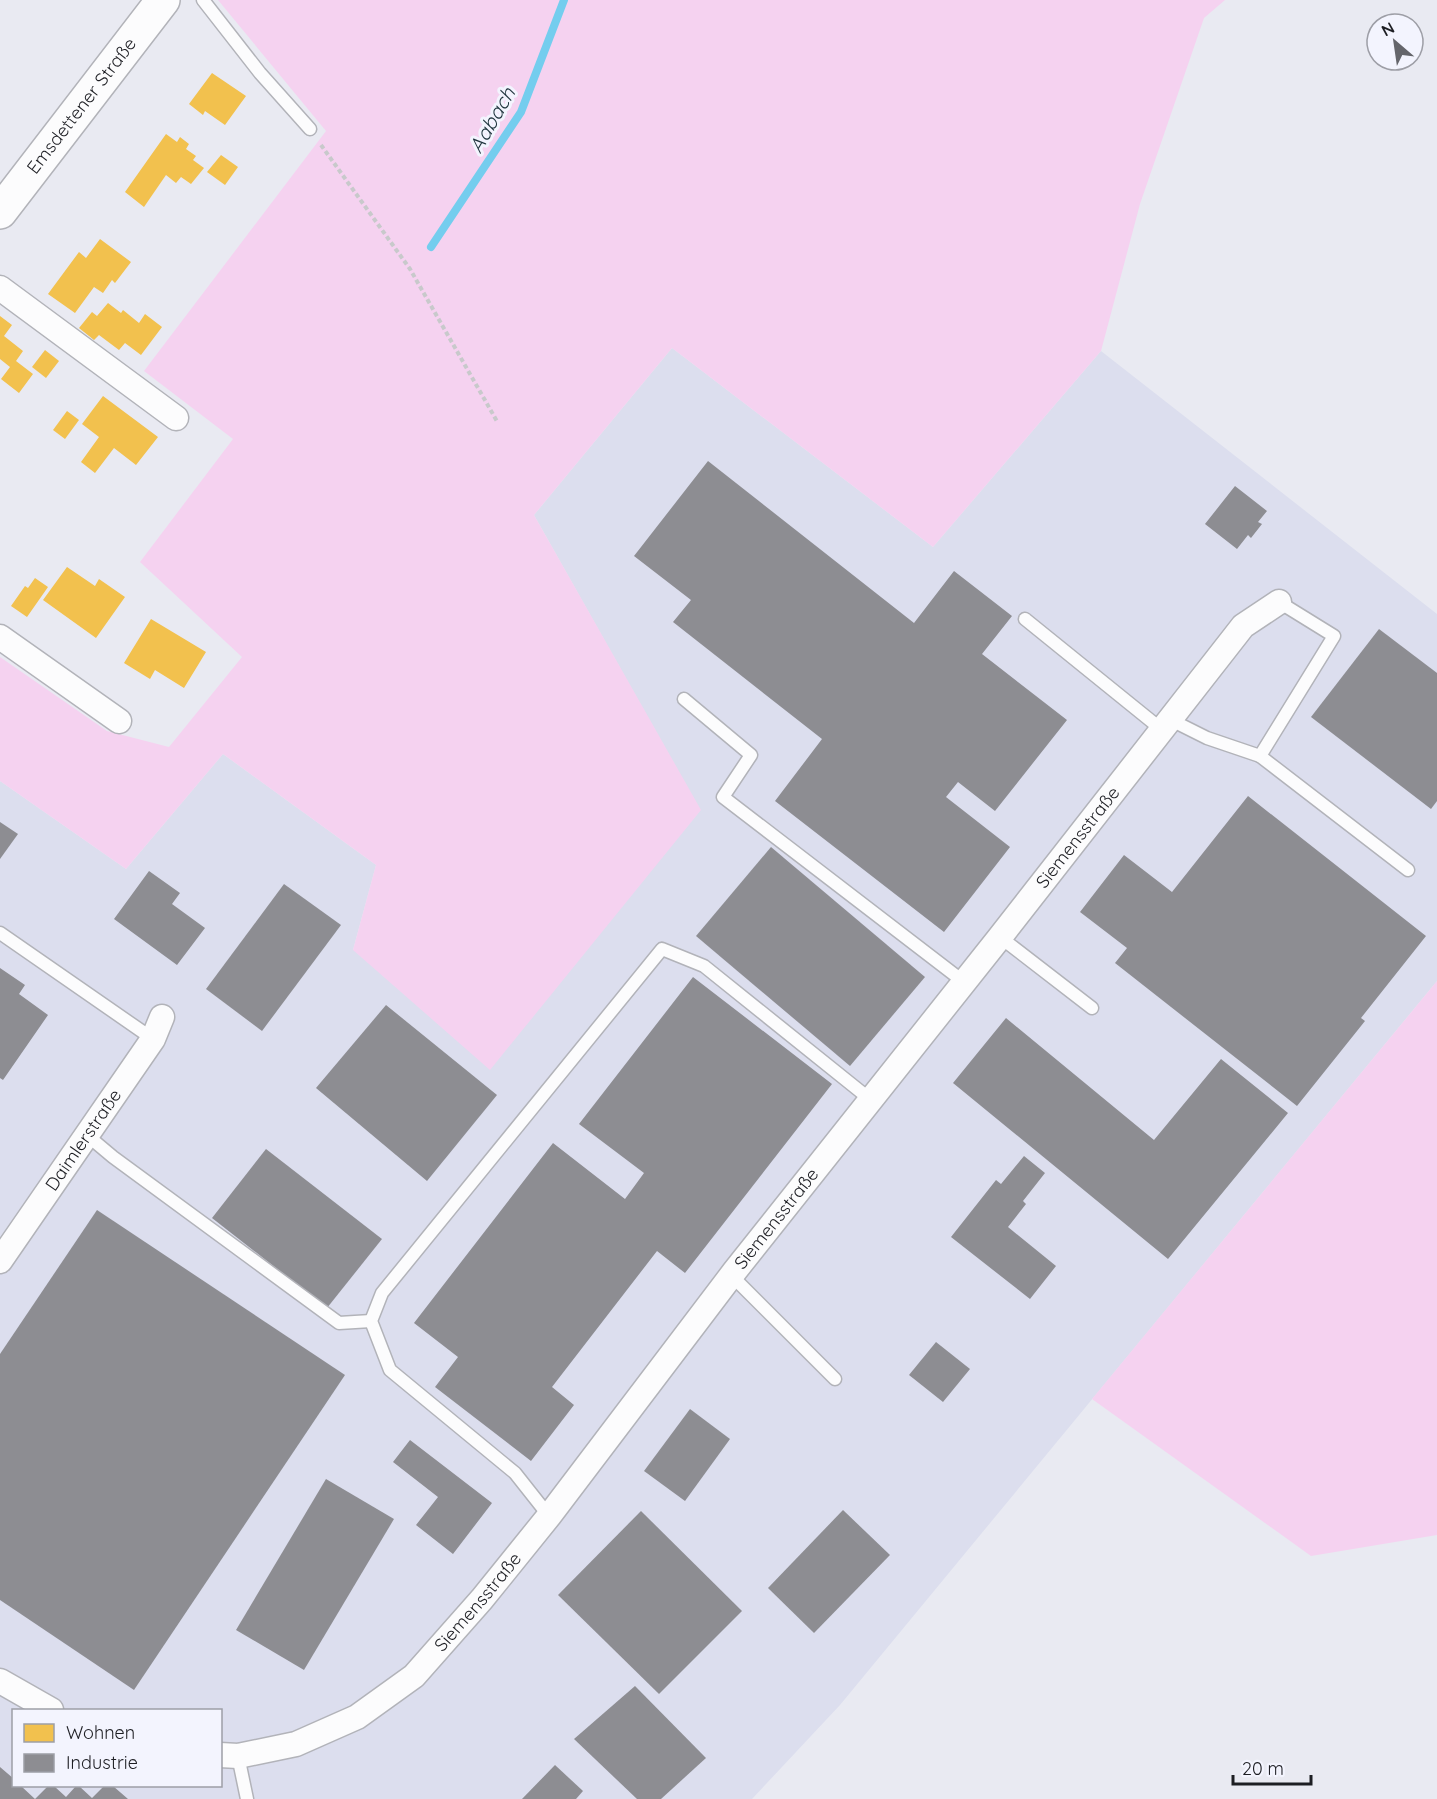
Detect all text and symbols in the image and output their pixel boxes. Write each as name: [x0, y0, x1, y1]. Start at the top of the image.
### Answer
north arrow: [1365, 12, 1425, 72]
text: N: [1378, 17, 1398, 40]
street label: Emsdettener Straße: [22, 33, 141, 178]
water label: Aabach: [463, 82, 521, 157]
street label: Siemensstraße: [1031, 782, 1124, 893]
street label: Daimlerstraße: [40, 1084, 126, 1195]
street label: Siemensstraße: [729, 1163, 823, 1274]
street label: Siemensstraße: [429, 1547, 526, 1656]
legend: [12, 1709, 222, 1787]
text: Wohnen: [66, 1721, 135, 1744]
scale bar: [1233, 1748, 1311, 1786]
text: Industrie: [66, 1751, 138, 1774]
text: 20 m: [1242, 1757, 1284, 1780]

